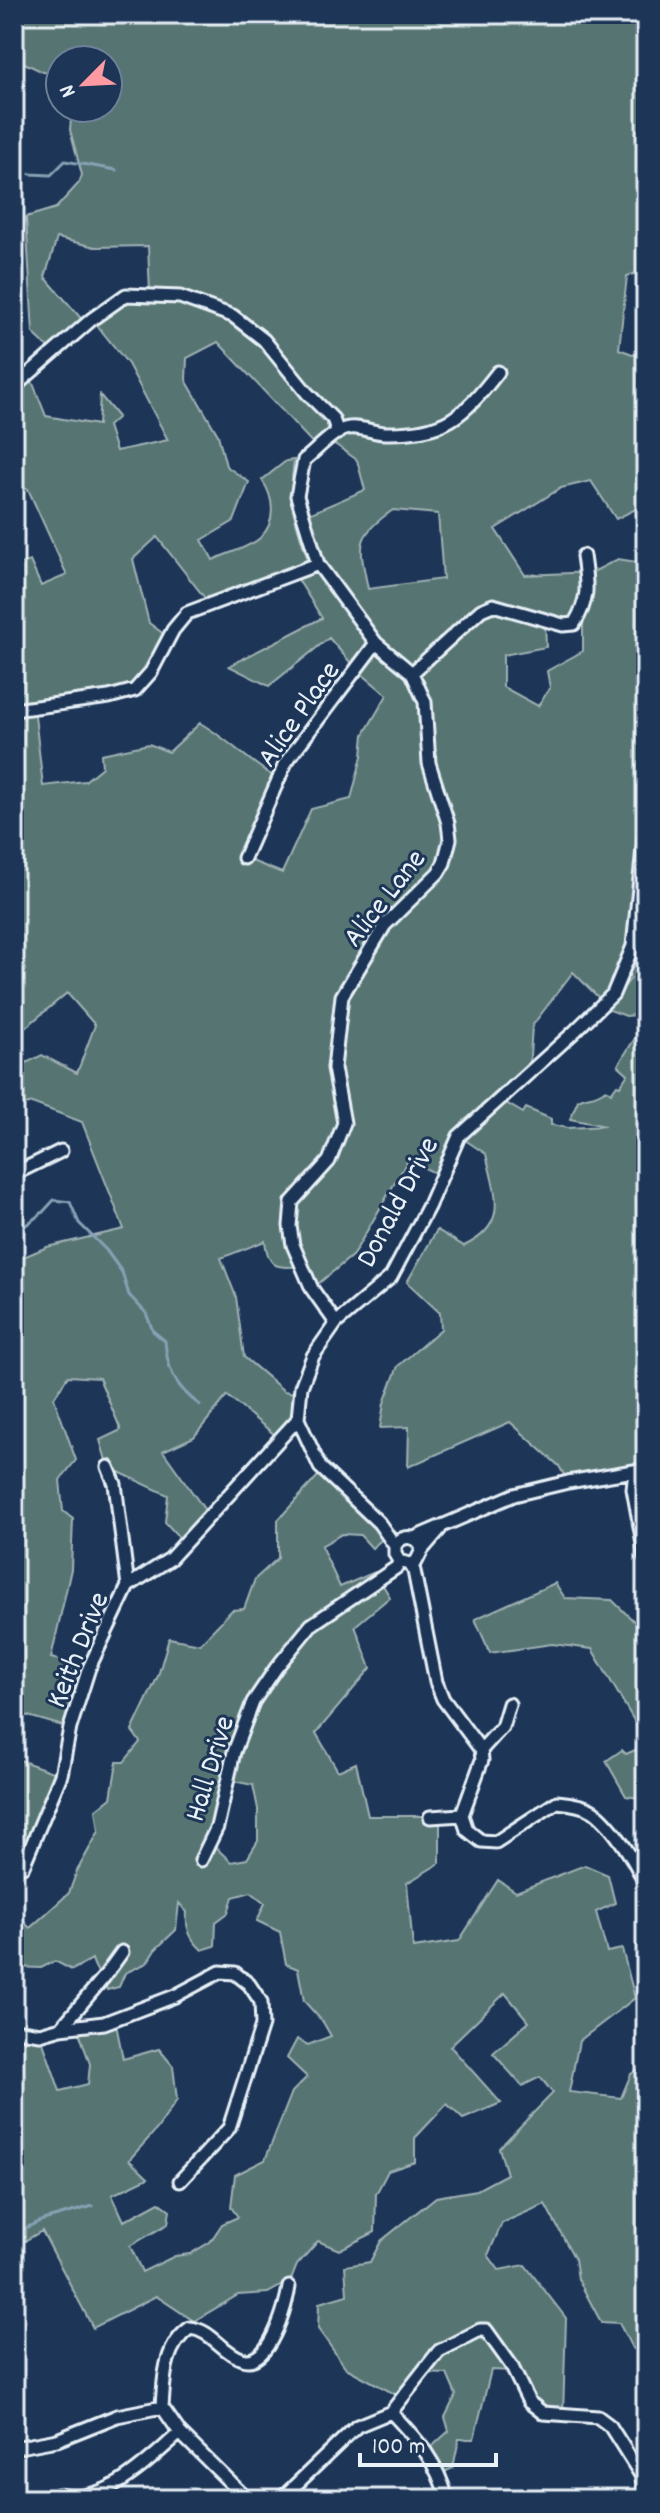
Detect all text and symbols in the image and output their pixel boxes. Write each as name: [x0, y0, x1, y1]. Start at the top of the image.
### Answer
north arrow: [44, 44, 124, 124]
text: N: [53, 79, 85, 102]
street label: Alice Place: [248, 654, 353, 778]
street label: Alice Lane: [334, 841, 439, 958]
street label: Donald Drive: [348, 1130, 452, 1276]
street label: Keith Drive: [37, 1586, 123, 1715]
street label: Hall Drive: [176, 1711, 249, 1827]
scale bar: [360, 2417, 496, 2467]
text: 100 m: [372, 2431, 425, 2465]

